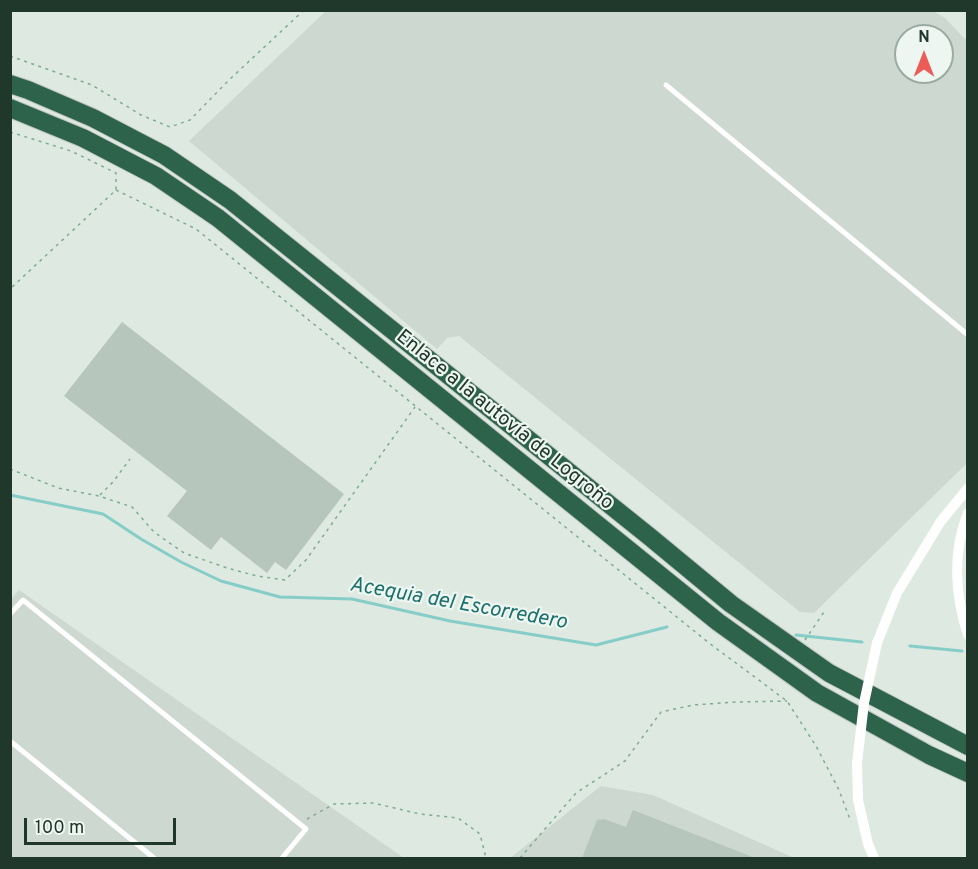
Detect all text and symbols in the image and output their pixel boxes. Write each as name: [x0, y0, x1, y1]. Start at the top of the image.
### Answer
north arrow: [894, 24, 954, 84]
text: N: [918, 28, 930, 48]
street label: Enlace a la autovía de Logroño: [390, 326, 618, 516]
water label: Acequia del Escorredero: [348, 573, 568, 637]
scale bar: [27, 806, 178, 844]
text: 100 m: [35, 817, 84, 840]

